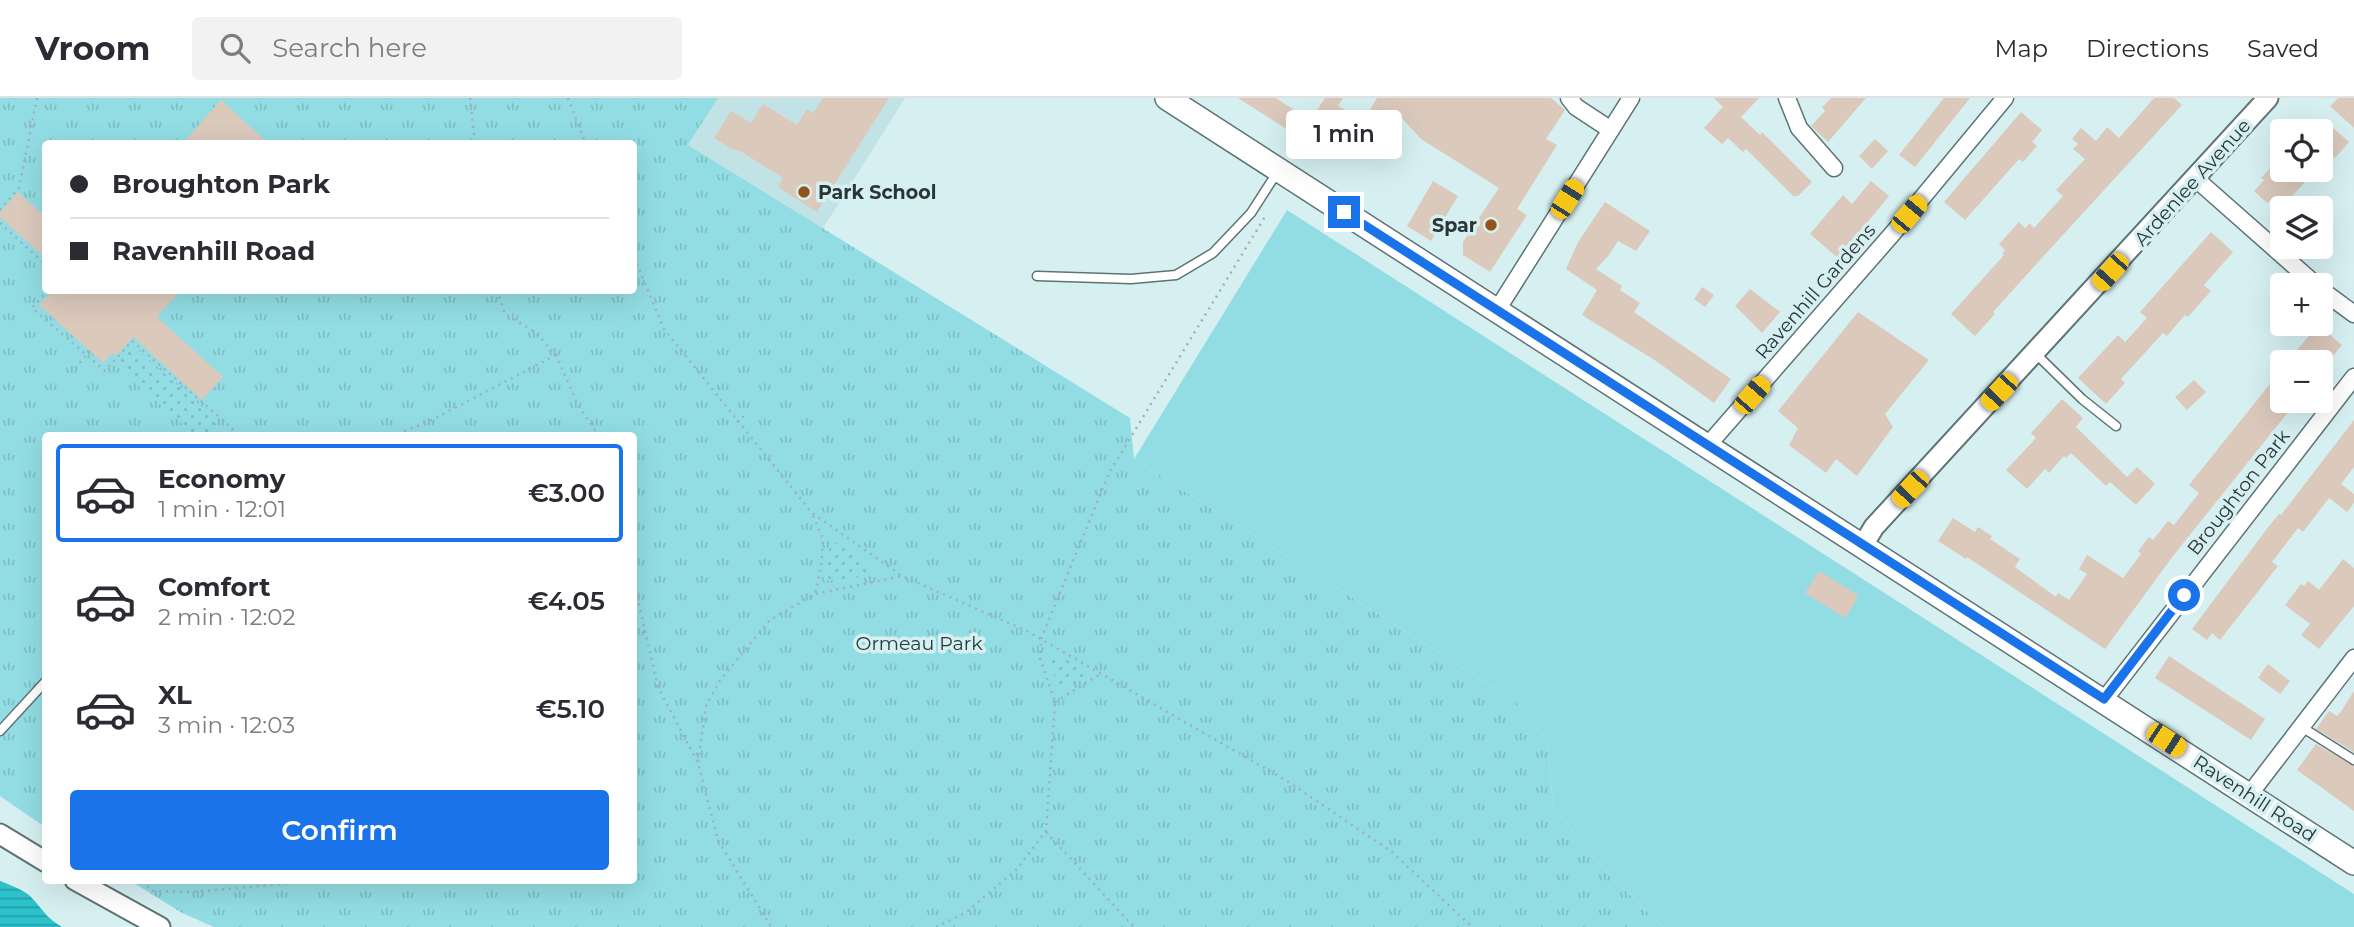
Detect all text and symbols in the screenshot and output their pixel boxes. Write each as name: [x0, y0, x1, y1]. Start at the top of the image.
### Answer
search box: [192, 17, 682, 80]
text: Vroom: [35, 28, 150, 68]
icon: search: [216, 29, 254, 67]
text: Search here: [272, 32, 427, 64]
text: Map: [1995, 34, 2048, 63]
text: Directions: [2086, 34, 2209, 63]
text: Saved: [2247, 34, 2319, 63]
callout: 1 min: [1286, 110, 1402, 159]
street label: Ardenlee Avenue: [2129, 114, 2255, 251]
map controls: [2270, 119, 2333, 413]
button: locate: [2270, 119, 2333, 182]
text: 1 min: [1313, 120, 1375, 148]
text: Broughton Park: [112, 168, 330, 200]
car: [1547, 176, 1588, 222]
place label: Park School: [818, 181, 936, 204]
marker: Park School: [796, 184, 812, 200]
car: [1888, 191, 1931, 237]
route end: [1328, 196, 1360, 228]
button: layers: [2270, 196, 2333, 259]
place label: Spar: [1432, 214, 1477, 237]
marker: Spar: [1483, 217, 1499, 233]
street label: Ravenhill Gardens: [1750, 219, 1880, 364]
text: Ravenhill Road: [112, 235, 315, 267]
car: [2089, 249, 2132, 295]
button: +: [2270, 273, 2333, 336]
button: −: [2270, 350, 2333, 413]
car: [1977, 369, 2022, 415]
car: [1731, 372, 1774, 418]
street label: Broughton Park: [2182, 425, 2295, 560]
icon: car: [74, 462, 137, 525]
text: Economy: [158, 463, 285, 495]
car: [1888, 466, 1933, 512]
text: €3.00: [528, 477, 605, 509]
text: 1 min · 12:01: [158, 495, 286, 523]
icon: car: [74, 570, 137, 633]
text: Comfort: [158, 571, 270, 603]
route start: [2168, 579, 2200, 611]
text: €4.05: [528, 585, 605, 617]
text: 2 min · 12:02: [158, 603, 296, 631]
park label: Ormeau Park: [855, 632, 983, 655]
icon: car: [74, 678, 137, 741]
text: XL: [158, 679, 192, 711]
text: €5.10: [536, 693, 605, 725]
text: 3 min · 12:03: [158, 711, 295, 739]
car: [2143, 720, 2190, 760]
street label: Ravenhill Road: [2189, 750, 2320, 847]
button: Confirm: [70, 790, 609, 870]

